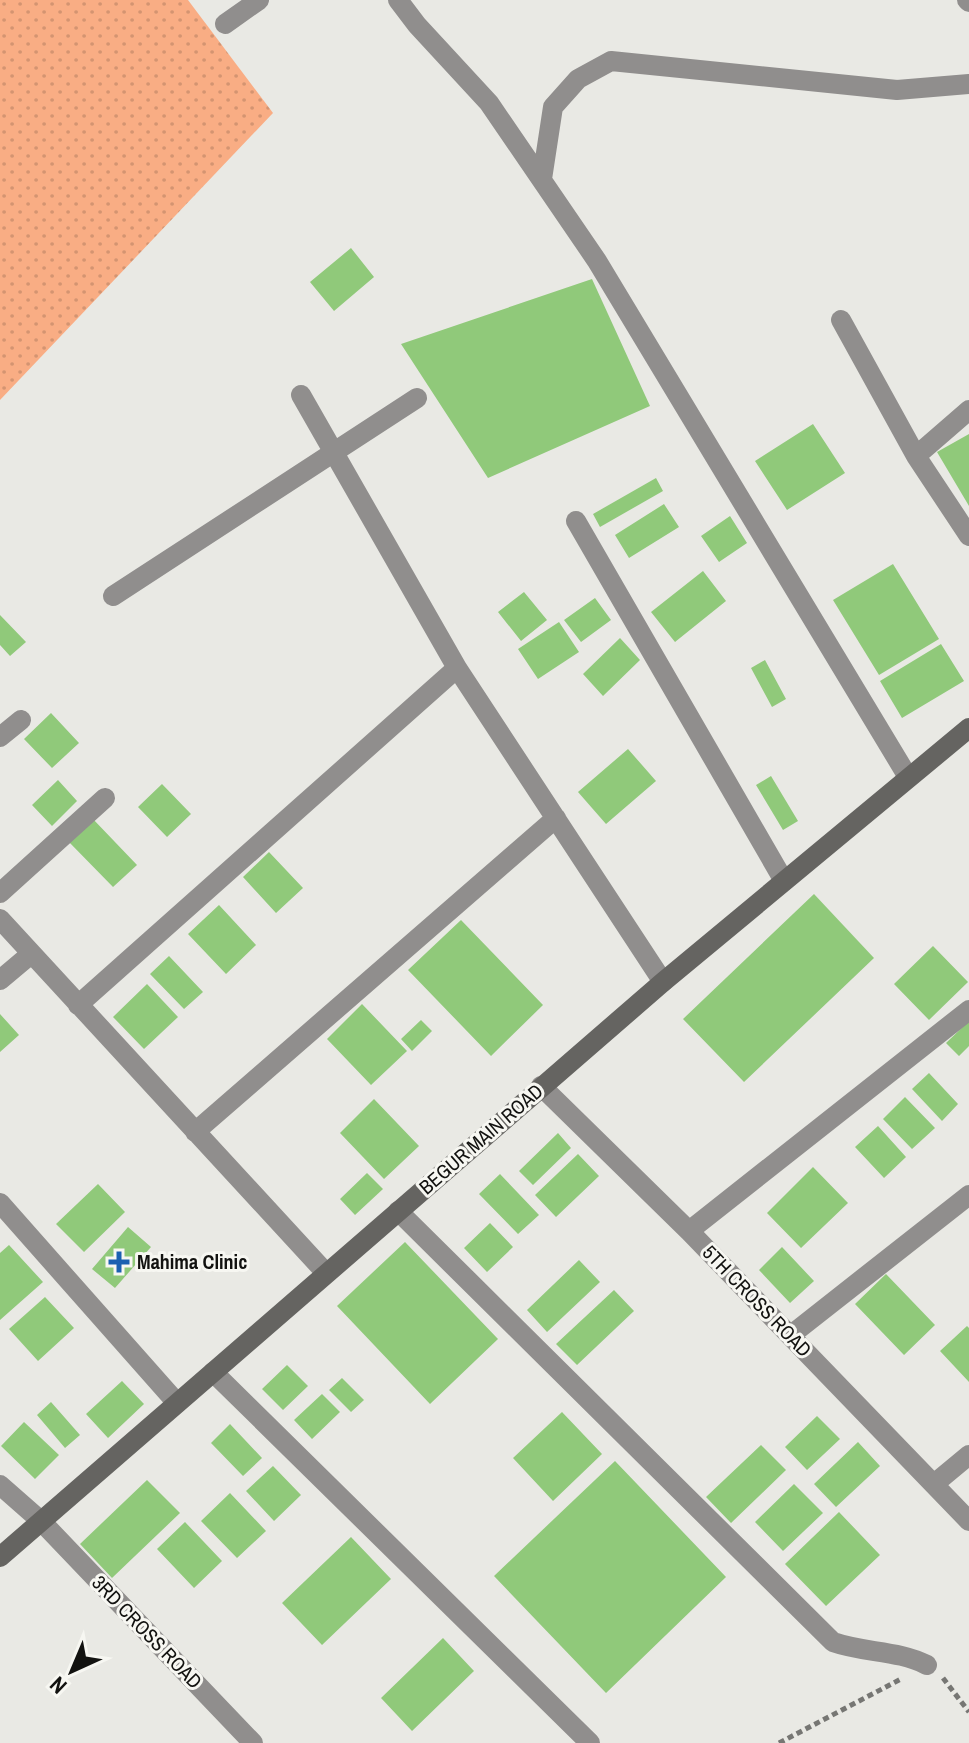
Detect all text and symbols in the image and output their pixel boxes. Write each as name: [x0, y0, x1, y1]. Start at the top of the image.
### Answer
street label: BEGUR MAIN ROAD: [413, 1077, 548, 1200]
street label: 5TH CROSS ROAD: [697, 1239, 818, 1362]
place label: Mahima Clinic: [137, 1248, 247, 1275]
marker: Mahima Clinic: [108, 1251, 130, 1273]
street label: 3RD CROSS ROAD: [86, 1569, 208, 1694]
north arrow: [32, 1631, 112, 1711]
text: N: [43, 1670, 73, 1701]

